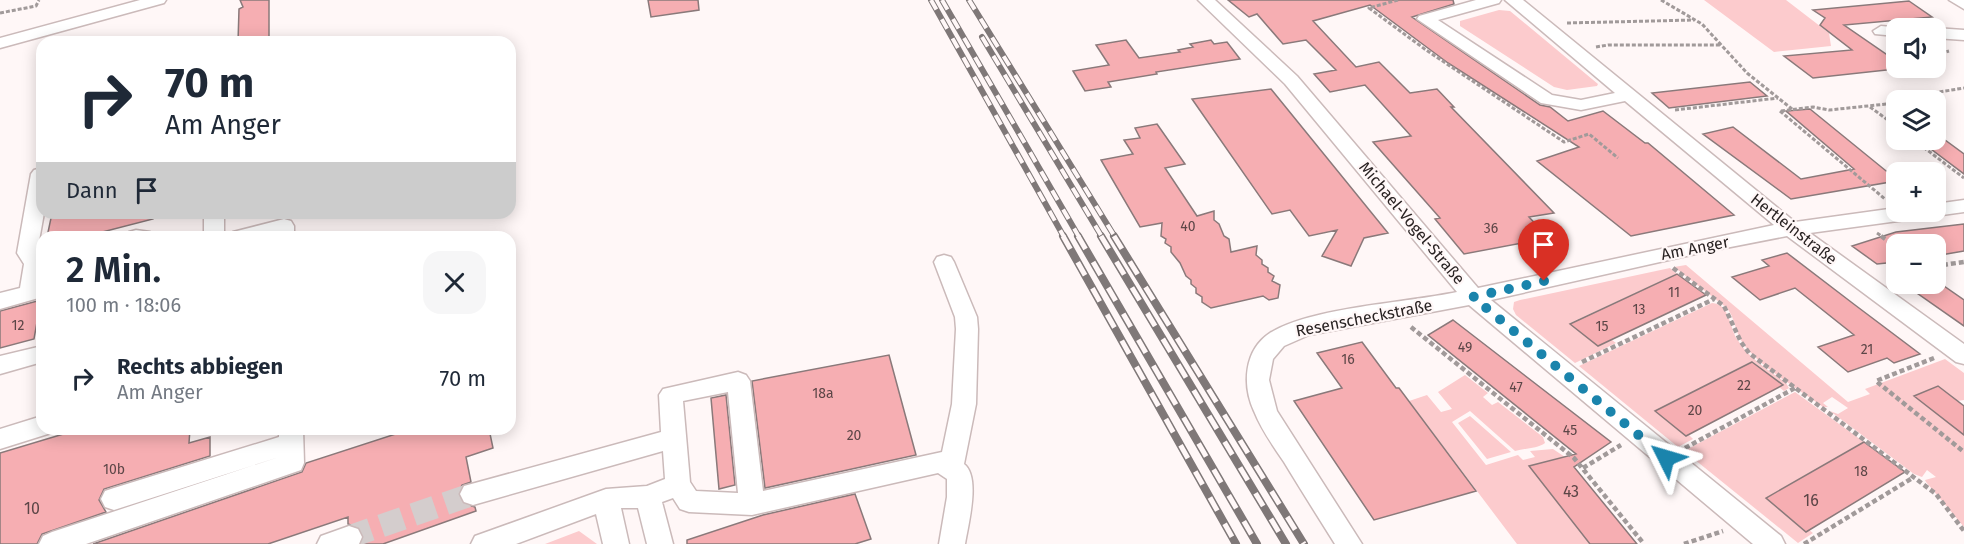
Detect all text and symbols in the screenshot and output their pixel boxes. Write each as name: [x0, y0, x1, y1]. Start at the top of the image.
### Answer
map controls: [1886, 18, 1946, 294]
button: sound: [1886, 18, 1946, 78]
text: 70 m: [165, 58, 254, 108]
icon: right: [66, 60, 144, 138]
button: layers: [1886, 90, 1946, 150]
text: Am Anger: [165, 109, 281, 141]
street label: Michael-Vogel-Straße: [1355, 158, 1469, 288]
button: +: [1886, 162, 1946, 222]
icon: arrive: [130, 174, 163, 207]
text: Dann: [66, 177, 118, 204]
street label: Hertleinstraße: [1747, 189, 1841, 269]
house number: 40: [1180, 218, 1196, 235]
pin: [1518, 219, 1569, 281]
house number: 36: [1484, 220, 1498, 237]
icon: arrive: [1527, 228, 1560, 261]
street label: Am Anger: [1660, 232, 1731, 264]
button: −: [1886, 234, 1946, 294]
text: 2 Min.: [66, 248, 161, 292]
button: close: [423, 251, 486, 314]
house number: 11: [1668, 284, 1680, 301]
text: 100 m · 18:06: [66, 293, 181, 317]
street label: Resenscheckstraße: [1294, 295, 1434, 341]
house number: 13: [1632, 301, 1646, 318]
house number: 12: [12, 317, 25, 334]
house number: 15: [1595, 318, 1609, 335]
house number: 49: [1458, 339, 1472, 356]
house number: 21: [1861, 341, 1873, 358]
house number: 16: [1341, 351, 1355, 368]
text: Rechts abbiegen: [117, 353, 283, 380]
icon: right: [66, 362, 99, 395]
text: 70 m: [440, 365, 486, 392]
house number: 22: [1737, 377, 1751, 394]
house number: 47: [1509, 379, 1523, 396]
text: Am Anger: [117, 380, 203, 404]
house number: 18a: [812, 385, 834, 402]
house number: 20: [1688, 402, 1703, 419]
house number: 45: [1563, 422, 1577, 439]
position arrow: [1634, 426, 1698, 490]
house number: 20: [847, 427, 862, 444]
house number: 10b: [103, 461, 125, 478]
house number: 18: [1854, 463, 1868, 480]
house number: 43: [1563, 482, 1579, 501]
house number: 16: [1803, 491, 1819, 510]
house number: 10: [24, 499, 40, 518]

